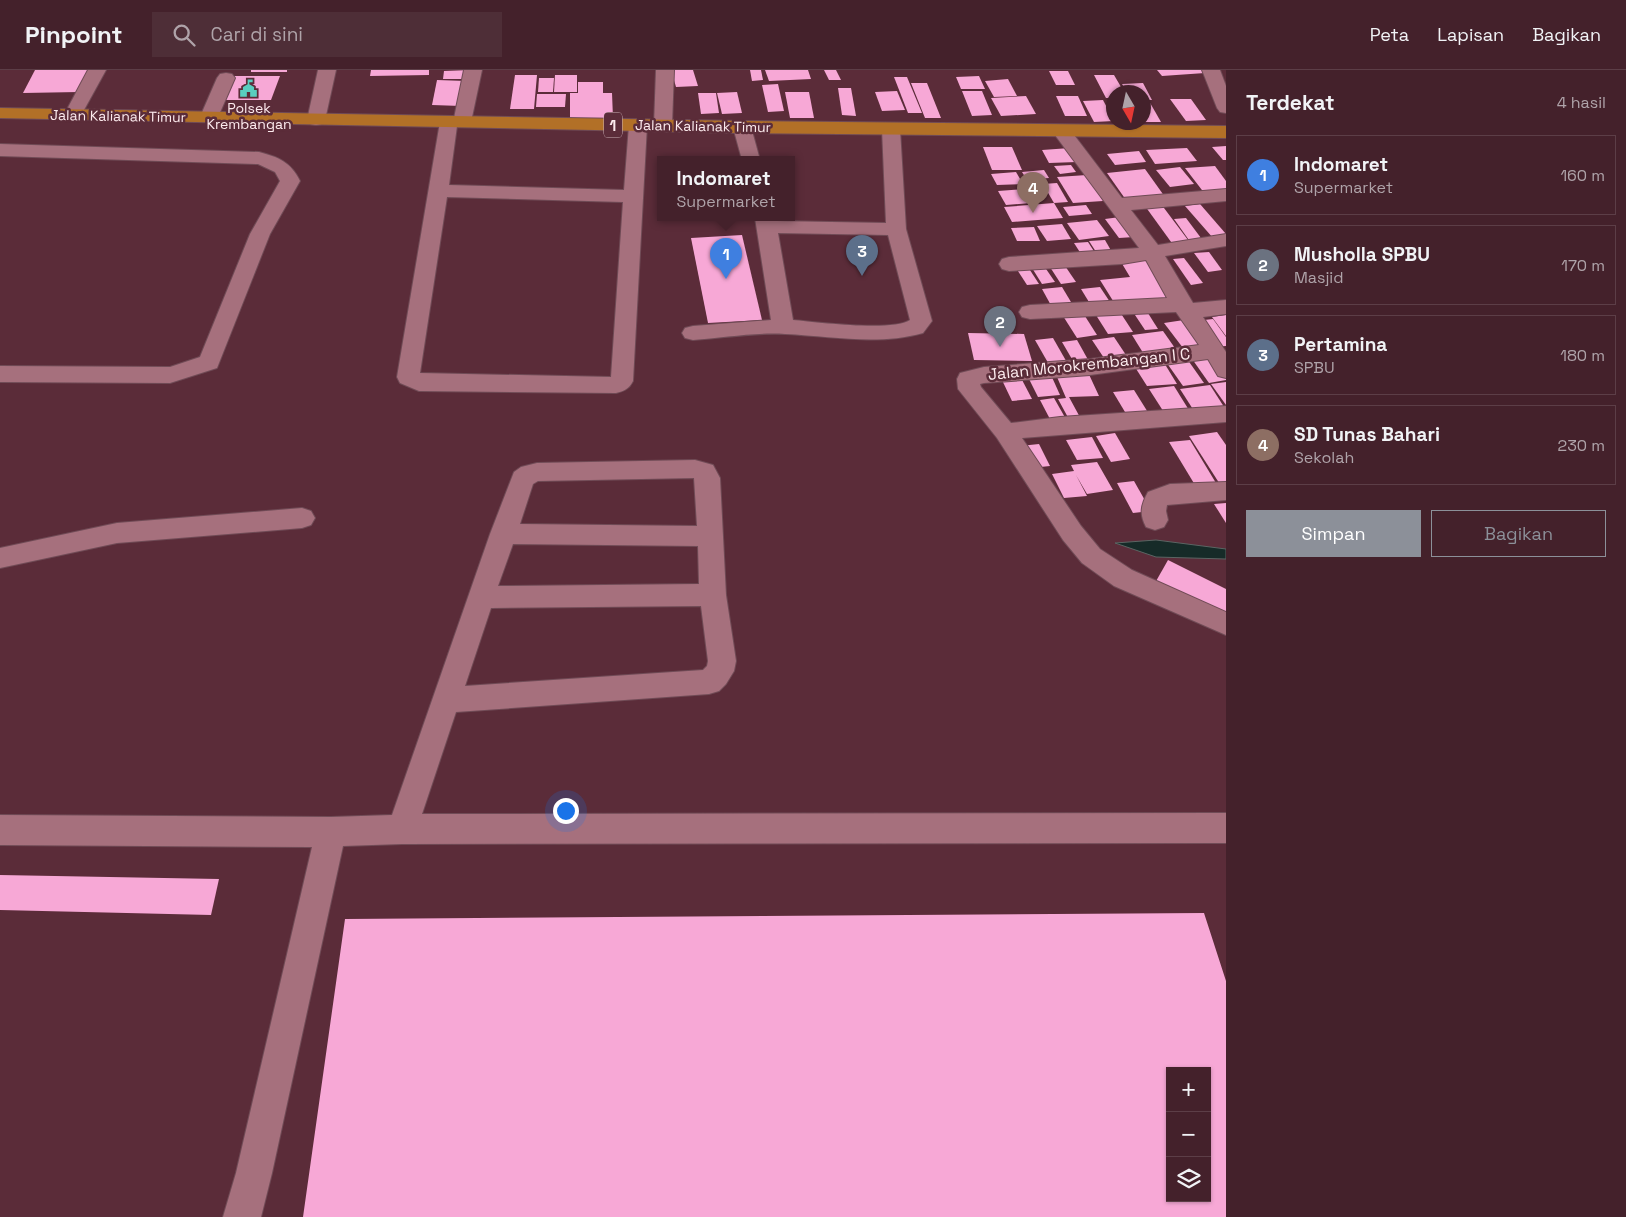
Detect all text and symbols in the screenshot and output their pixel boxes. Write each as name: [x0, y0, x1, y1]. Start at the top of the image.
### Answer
search box: [152, 12, 502, 57]
text: Pinpoint: [25, 19, 122, 50]
icon: search: [170, 21, 198, 49]
text: Cari di sini: [210, 22, 303, 47]
text: Peta: [1370, 23, 1409, 46]
text: Lapisan: [1437, 23, 1504, 46]
text: Bagikan: [1532, 23, 1601, 46]
public building icon: Polsek Krembangan: [239, 78, 259, 98]
north arrow: [1106, 85, 1151, 130]
text: Terdekat: [1246, 89, 1335, 116]
text: 4 hasil: [1557, 92, 1606, 113]
place label: Polsek Krembangan: [206, 99, 292, 133]
street label: Jalan Kalianak Timur: [50, 106, 186, 126]
road number: 1: [604, 112, 622, 138]
street label: Jalan Kalianak Timur: [635, 116, 771, 136]
text: Indomaret: [1294, 152, 1388, 177]
popup: [657, 156, 795, 221]
text: 1: [1259, 165, 1267, 186]
text: 160 m: [1560, 165, 1605, 186]
text: Indomaret: [676, 166, 771, 191]
pin: 4: [1017, 172, 1049, 213]
text: Supermarket: [1294, 177, 1393, 198]
text: Supermarket: [676, 191, 776, 212]
pin: 3: [846, 235, 878, 276]
pin: 1: [710, 238, 742, 279]
text: Musholla SPBU: [1294, 242, 1430, 267]
text: 2: [1258, 255, 1268, 276]
text: 170 m: [1561, 255, 1605, 276]
text: Masjid: [1294, 267, 1344, 288]
pin: 2: [984, 306, 1016, 347]
text: Pertamina: [1294, 332, 1387, 357]
street label: Jalan Morokrembangan I C: [987, 343, 1191, 385]
text: 3: [1258, 345, 1268, 366]
text: 180 m: [1560, 345, 1605, 366]
text: SPBU: [1294, 357, 1335, 378]
text: SD Tunas Bahari: [1294, 422, 1440, 447]
text: 4: [1258, 435, 1268, 456]
text: 230 m: [1558, 435, 1605, 456]
text: Sekolah: [1294, 447, 1354, 468]
button: Simpan: [1246, 510, 1421, 557]
button: Bagikan: [1431, 510, 1606, 557]
your location: [553, 798, 579, 824]
map controls: [1166, 1067, 1211, 1202]
button: +: [1166, 1067, 1211, 1112]
button: −: [1166, 1112, 1211, 1157]
button: layers: [1166, 1157, 1211, 1202]

